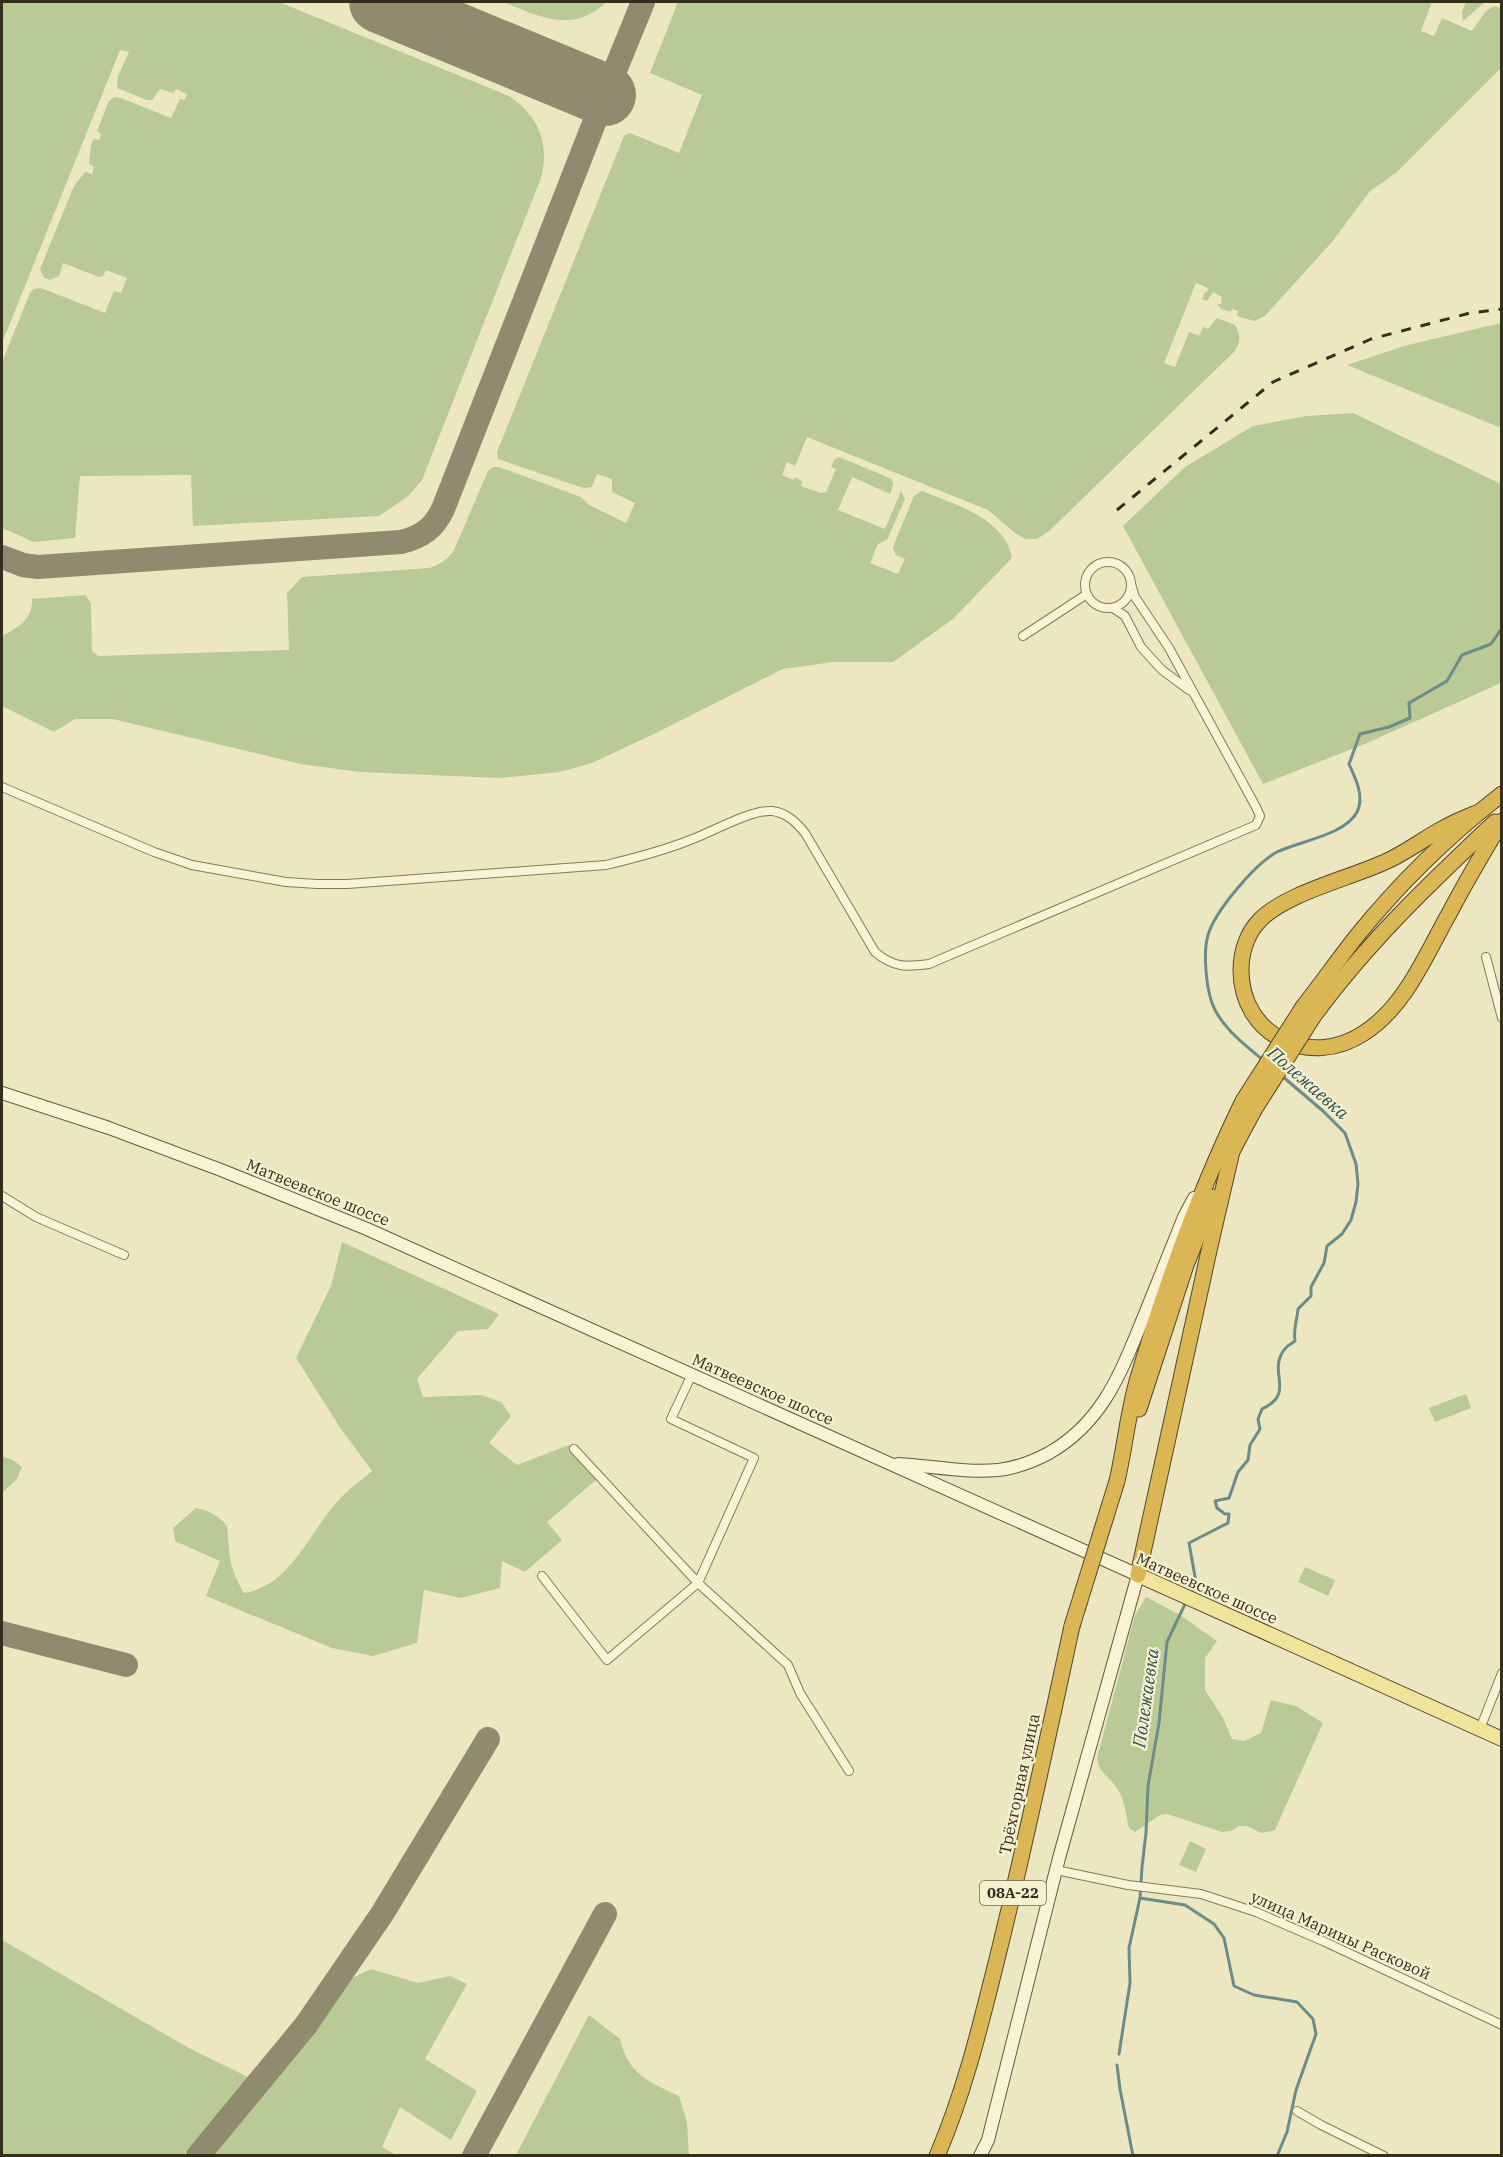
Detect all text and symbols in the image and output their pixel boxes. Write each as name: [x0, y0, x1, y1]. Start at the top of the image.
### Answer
water label: Полежаевка: [1262, 1040, 1354, 1124]
street label: Матвеевское шоссе: [243, 1154, 393, 1230]
street label: Матвеевское шоссе: [689, 1349, 837, 1429]
street label: Матвеевское шоссе: [1133, 1548, 1281, 1628]
water label: Полежаевка: [1127, 1647, 1164, 1750]
street label: Трёхгорная улица: [994, 1711, 1044, 1856]
road number: 08А-22: [980, 1881, 1046, 1905]
street label: улица Марины Расковой: [1248, 1886, 1434, 1984]

